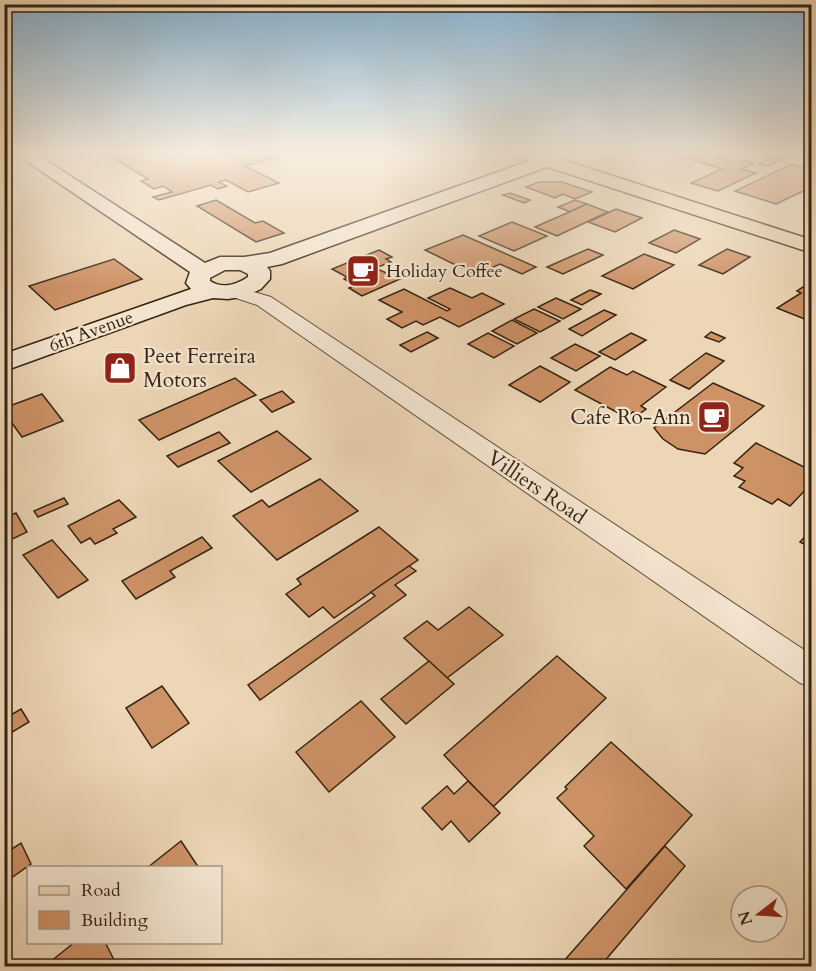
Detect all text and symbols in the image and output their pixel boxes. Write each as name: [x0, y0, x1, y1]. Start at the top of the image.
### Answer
cafe icon: Holiday Coffee: [345, 253, 381, 289]
place label: Holiday Coffee: [386, 259, 503, 284]
street label: 6th Avenue: [46, 305, 137, 358]
place label: Peet Ferreira Motors: [143, 342, 256, 395]
shop icon: Peet Ferreira Motors: [102, 350, 138, 386]
cafe icon: Cafe Ro-Ann: [696, 399, 732, 435]
place label: Cafe Ro-Ann: [570, 403, 691, 432]
street label: Villiers Road: [481, 444, 592, 531]
legend: [27, 866, 222, 944]
text: Road: [81, 878, 121, 903]
north arrow: [729, 884, 789, 944]
text: Building: [81, 908, 149, 933]
text: N: [733, 908, 758, 928]

